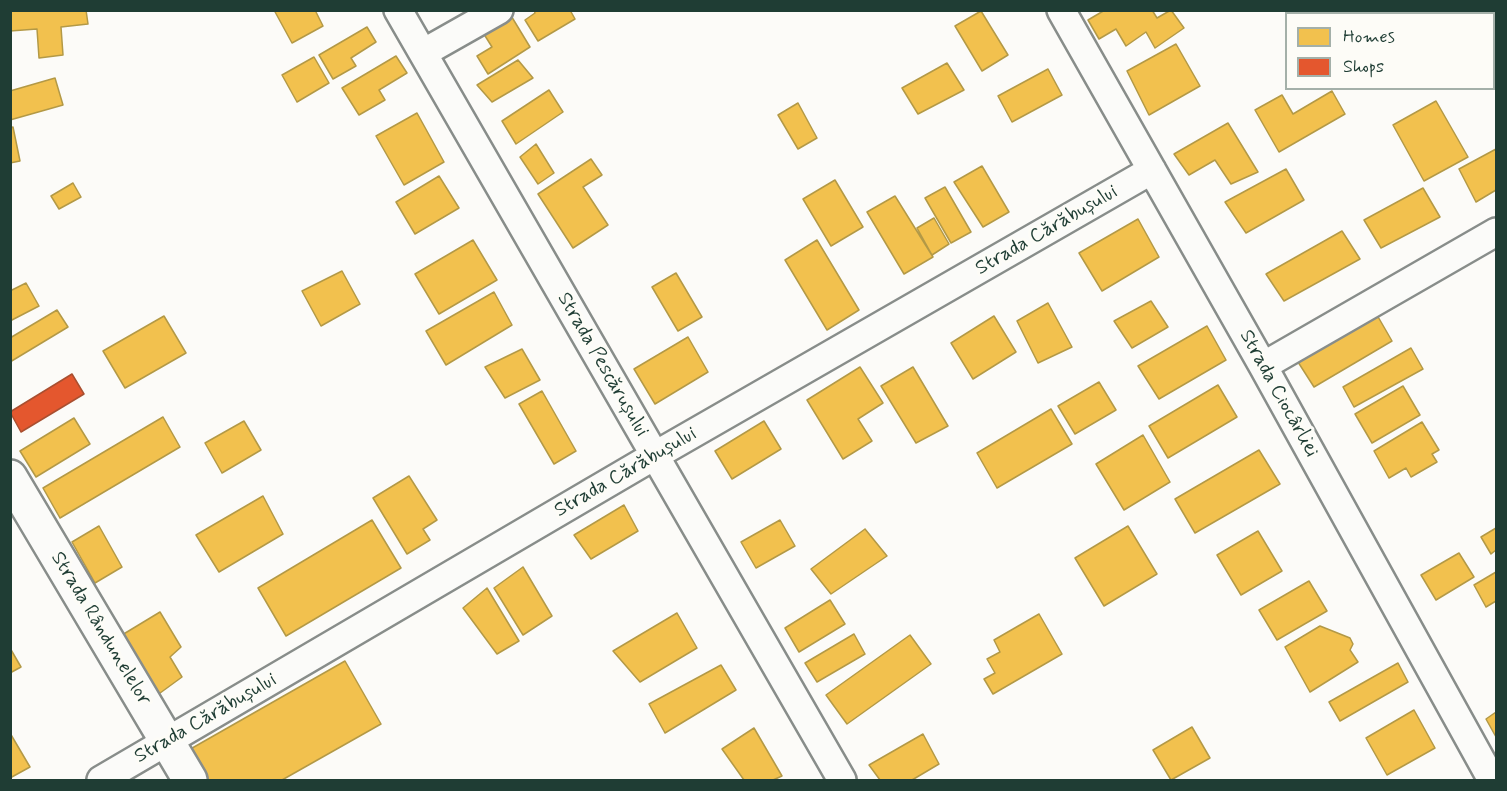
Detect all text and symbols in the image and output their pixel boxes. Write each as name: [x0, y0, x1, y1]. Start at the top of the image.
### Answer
legend: [1285, 12, 1495, 90]
text: Homes: [1343, 25, 1395, 49]
text: Shops: [1343, 55, 1384, 79]
street label: Strada Cărăbușului: [972, 181, 1122, 281]
street label: Strada Pescărușului: [551, 289, 653, 441]
street label: Strada Ciocârliei: [1233, 326, 1323, 462]
street label: Strada Cărăbușului: [551, 423, 701, 523]
street label: Strada Rândunelelor: [45, 548, 155, 710]
street label: Strada Cărăbușului: [131, 669, 281, 769]

